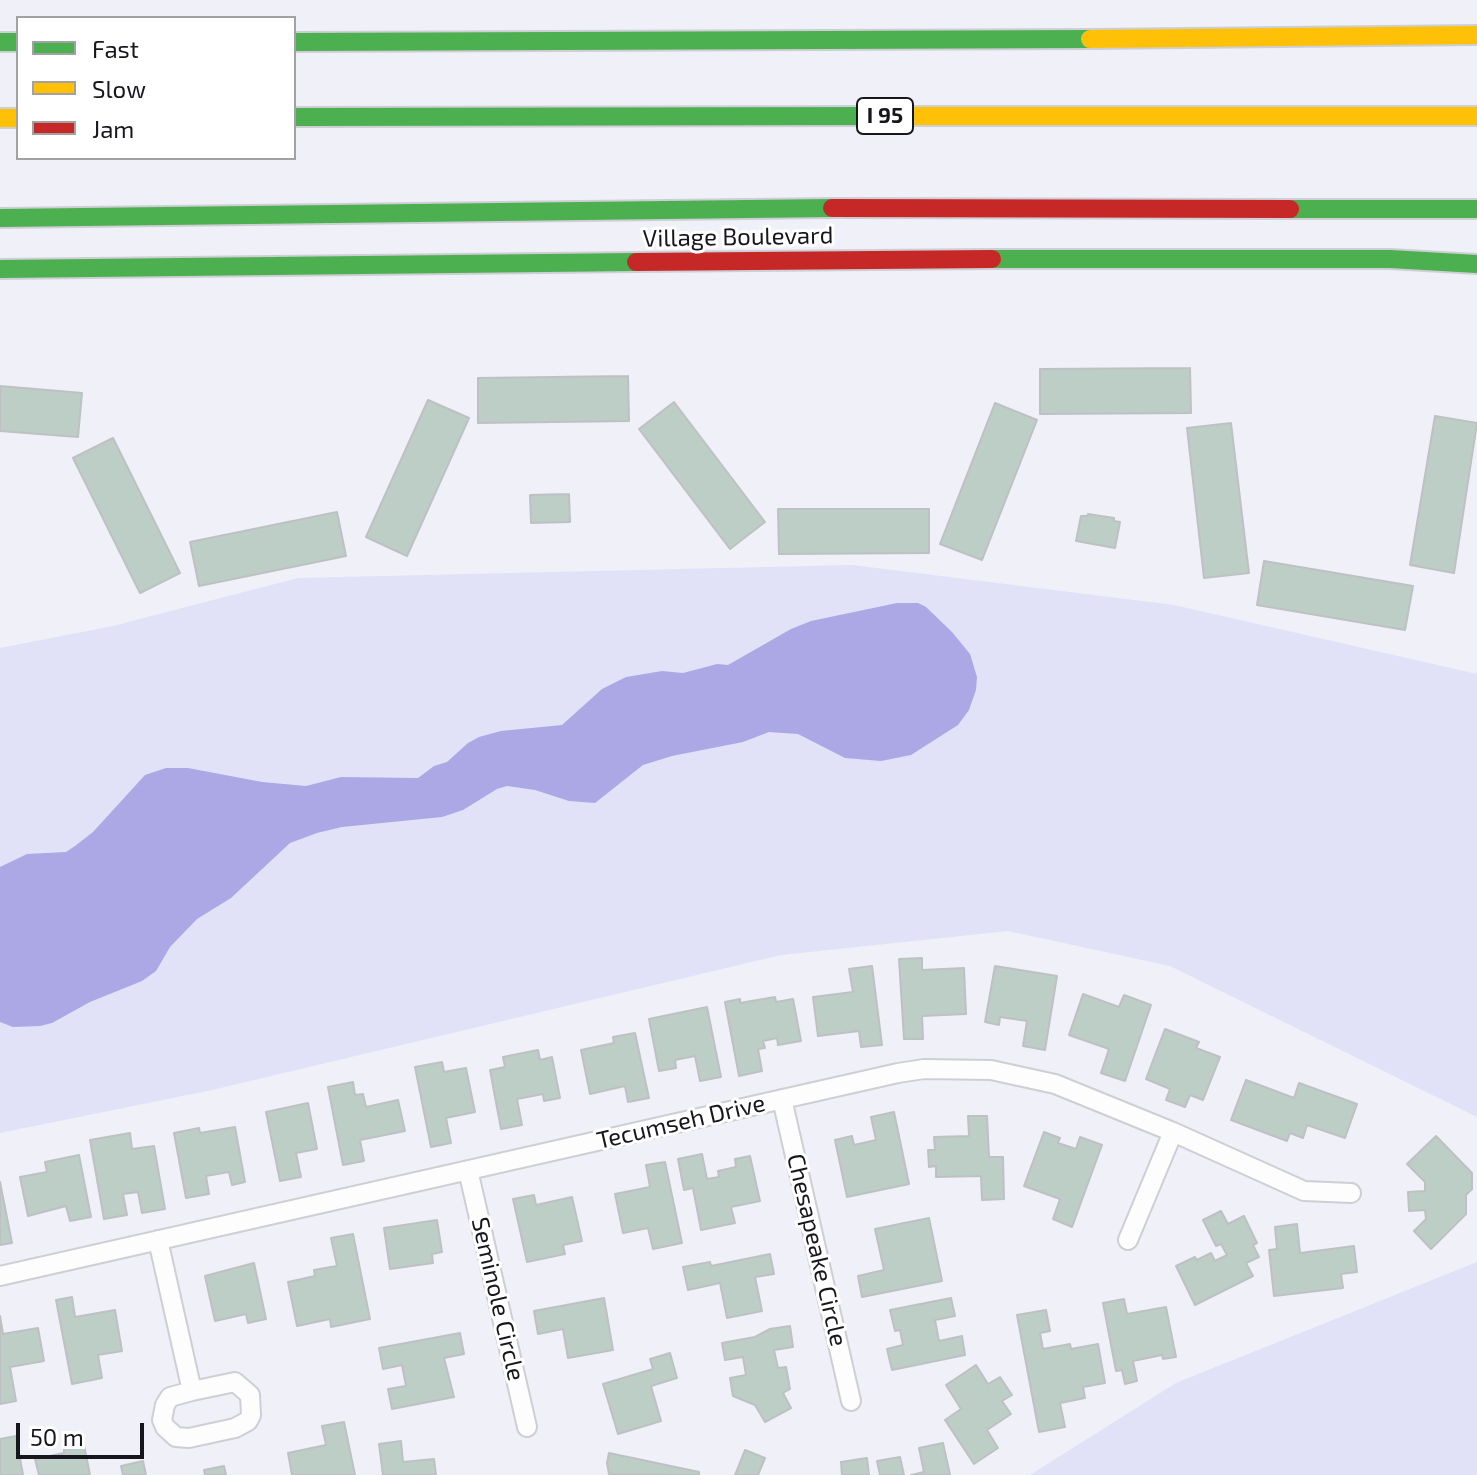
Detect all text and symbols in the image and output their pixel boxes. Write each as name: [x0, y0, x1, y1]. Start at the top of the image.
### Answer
legend: [16, 16, 296, 160]
text: Fast: [92, 34, 139, 63]
text: Slow: [92, 74, 146, 103]
road number: I 95: [857, 98, 913, 134]
text: Jam: [92, 114, 134, 143]
street label: Village Boulevard: [642, 221, 834, 253]
street label: Tecumseh Drive: [594, 1089, 768, 1155]
street label: Chesapeake Circle: [781, 1151, 853, 1349]
street label: Seminole Circle: [465, 1214, 531, 1384]
scale bar: [20, 1407, 148, 1457]
text: 50 m: [30, 1422, 84, 1451]

